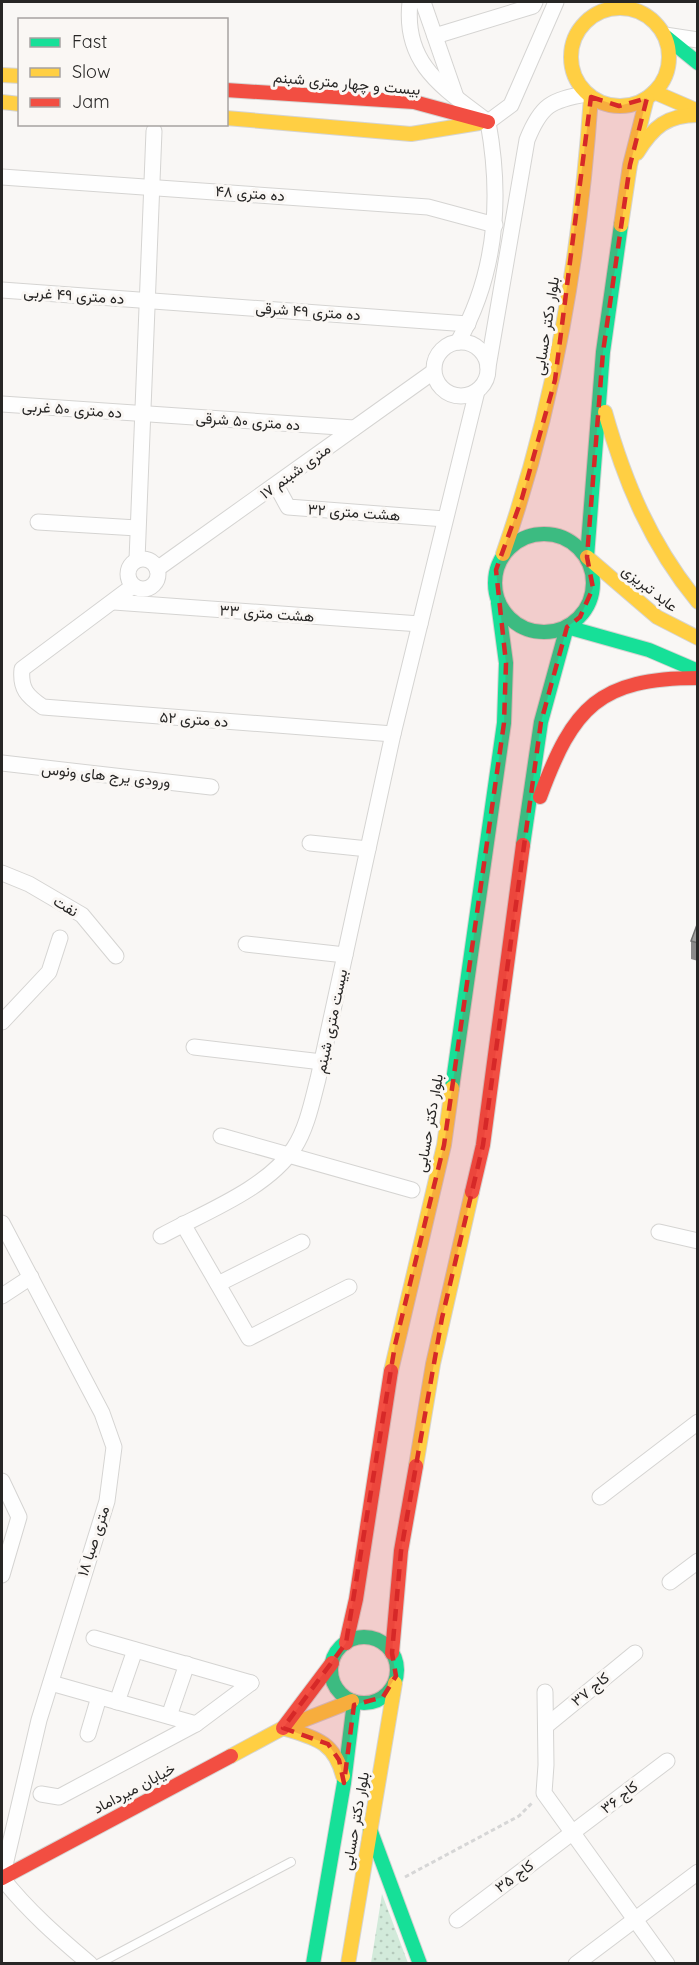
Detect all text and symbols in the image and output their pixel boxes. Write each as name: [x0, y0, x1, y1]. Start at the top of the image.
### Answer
legend: [18, 18, 228, 126]
text: Fast: [72, 30, 107, 53]
text: Slow: [72, 60, 110, 83]
street label: بیست و چهار متری شبنم: [273, 67, 421, 100]
text: Jam: [72, 90, 110, 113]
street label: ده متری ۴۸: [215, 181, 285, 206]
street label: بلوار دکتر حسابی: [529, 275, 564, 377]
street label: ده متری ۴۹ غربی: [23, 282, 125, 309]
street label: ده متری ۴۹ شرقی: [255, 298, 361, 325]
street label: ده متری ۵۰ غربی: [21, 396, 123, 423]
street label: ده متری ۵۰ شرقی: [195, 408, 301, 435]
street label: ۱۷ متری شبنم: [256, 439, 335, 504]
street label: هشت متری ۳۲: [307, 499, 401, 526]
street label: عابد تبریزی: [618, 560, 682, 617]
street label: هشت متری ۳۳: [219, 600, 315, 627]
street label: ده متری ۵۲: [159, 707, 229, 732]
street label: ورودی یرج های ونوس: [40, 759, 171, 793]
street label: نفت: [50, 891, 82, 921]
street label: بیست متری شبنم: [311, 967, 352, 1075]
street label: بلوار دکتر حسابی: [411, 1072, 448, 1174]
street label: متری صبا ۱۸: [73, 1503, 114, 1579]
street label: کاج ۳۷: [567, 1668, 614, 1712]
street label: خیابان میرداماد: [90, 1758, 178, 1818]
street label: بلوار دکتر حسابی: [337, 1770, 374, 1872]
street label: کاج ۳۶: [597, 1776, 643, 1819]
street label: کاج ۳۵: [491, 1855, 539, 1898]

